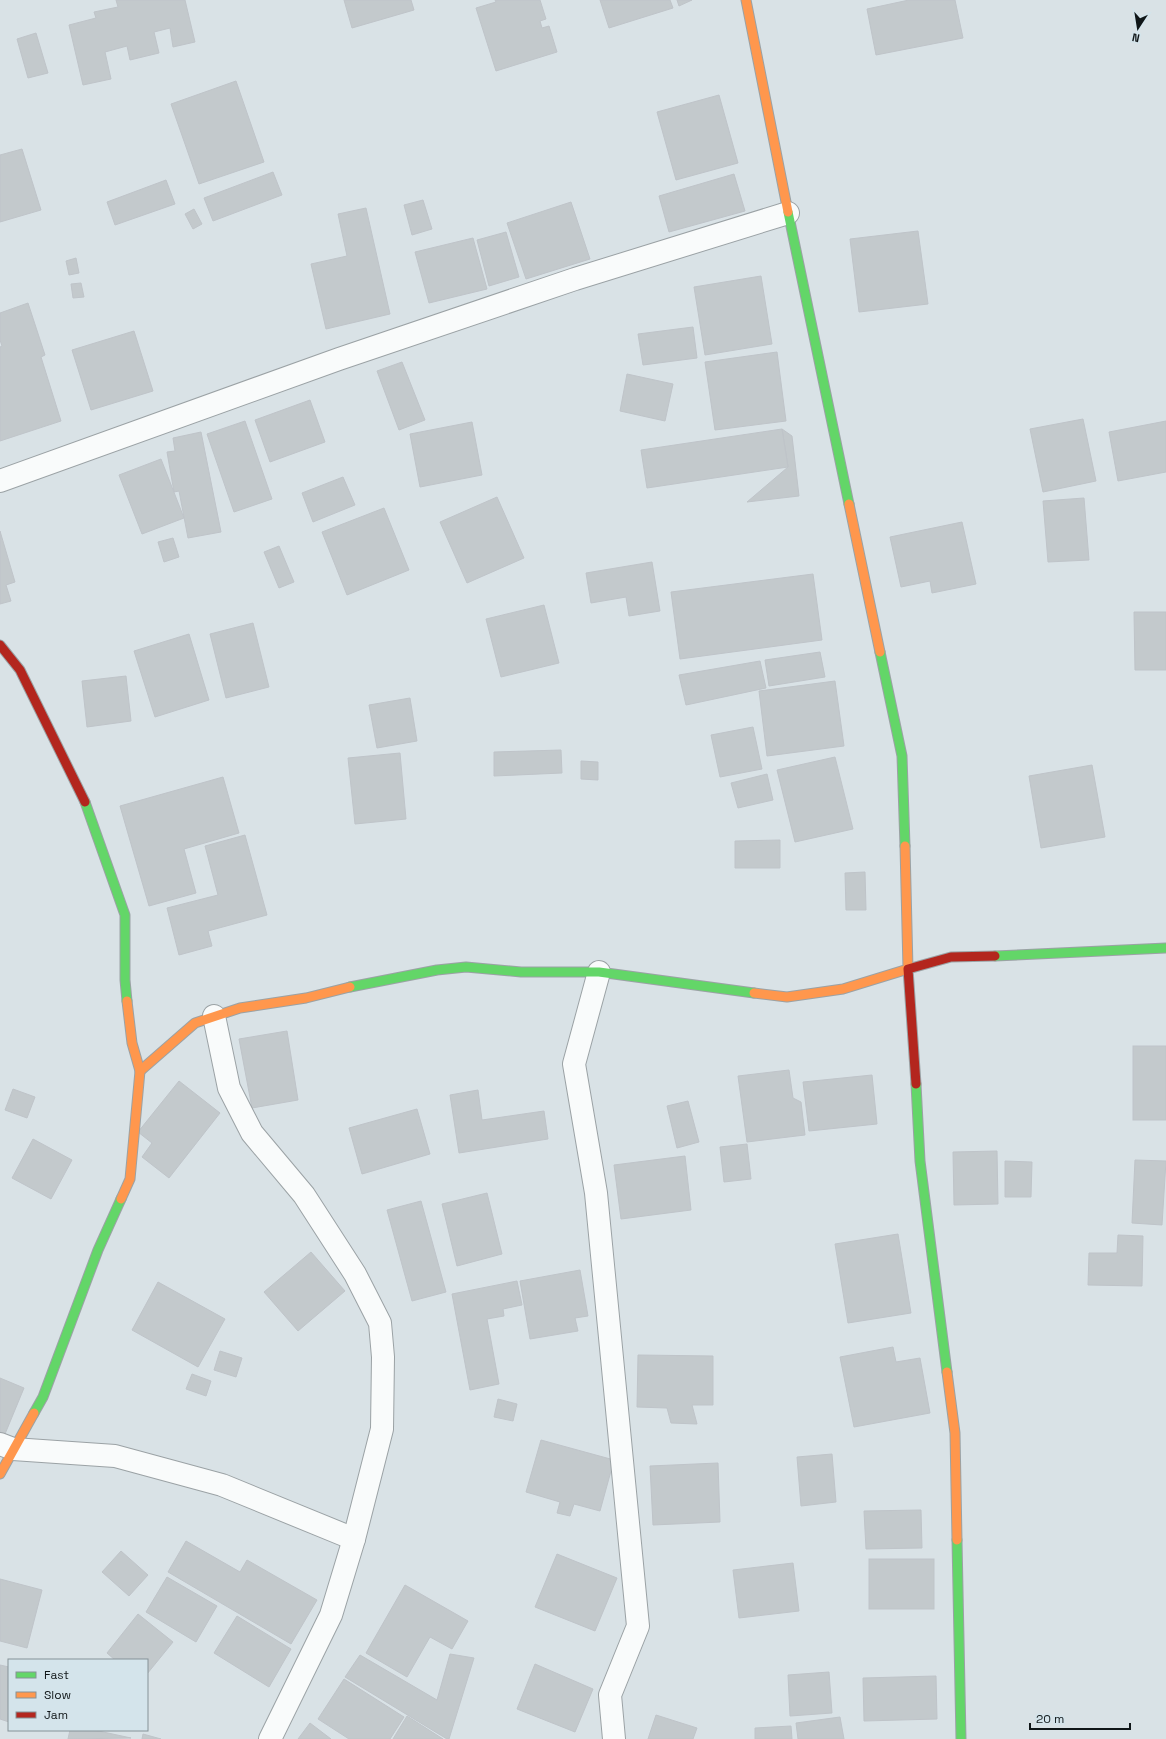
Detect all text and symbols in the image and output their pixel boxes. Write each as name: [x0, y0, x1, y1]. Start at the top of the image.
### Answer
north arrow: [1118, 8, 1158, 48]
text: N: [1131, 30, 1141, 45]
legend: [8, 1659, 148, 1731]
text: Fast: [44, 1667, 69, 1683]
text: Slow: [44, 1687, 71, 1703]
scale bar: [1030, 1705, 1130, 1731]
text: Jam: [44, 1707, 68, 1723]
text: 20 m: [1036, 1711, 1064, 1727]

